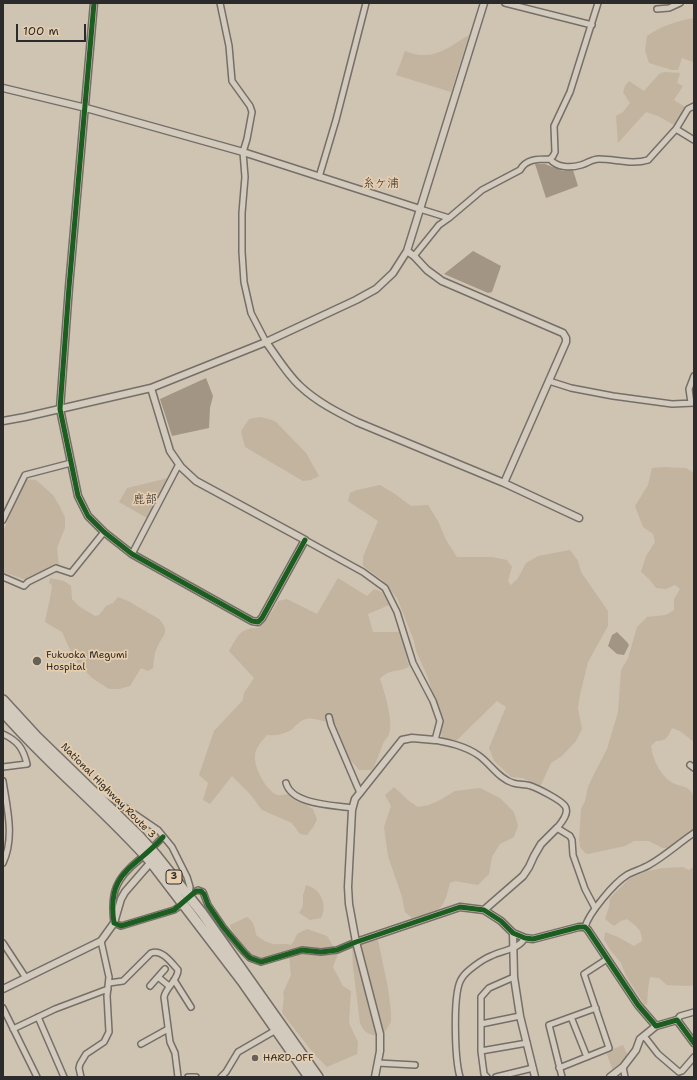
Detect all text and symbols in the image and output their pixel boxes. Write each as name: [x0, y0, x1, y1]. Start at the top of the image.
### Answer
scale bar: [18, 16, 88, 42]
text: 100 m: [23, 23, 59, 39]
district label: 糸ケ浦: [363, 177, 399, 191]
district label: 鹿部: [133, 493, 157, 507]
place label: Fukuoka Megumi Hospital: [46, 649, 127, 672]
marker: Fukuoka Megumi Hospital: [31, 655, 43, 667]
street label: National Highway Route 3: [58, 741, 158, 841]
road number: 3: [166, 870, 182, 884]
place label: HARD-OFF: [263, 1052, 314, 1064]
marker: HARD-OFF: [250, 1053, 260, 1063]

